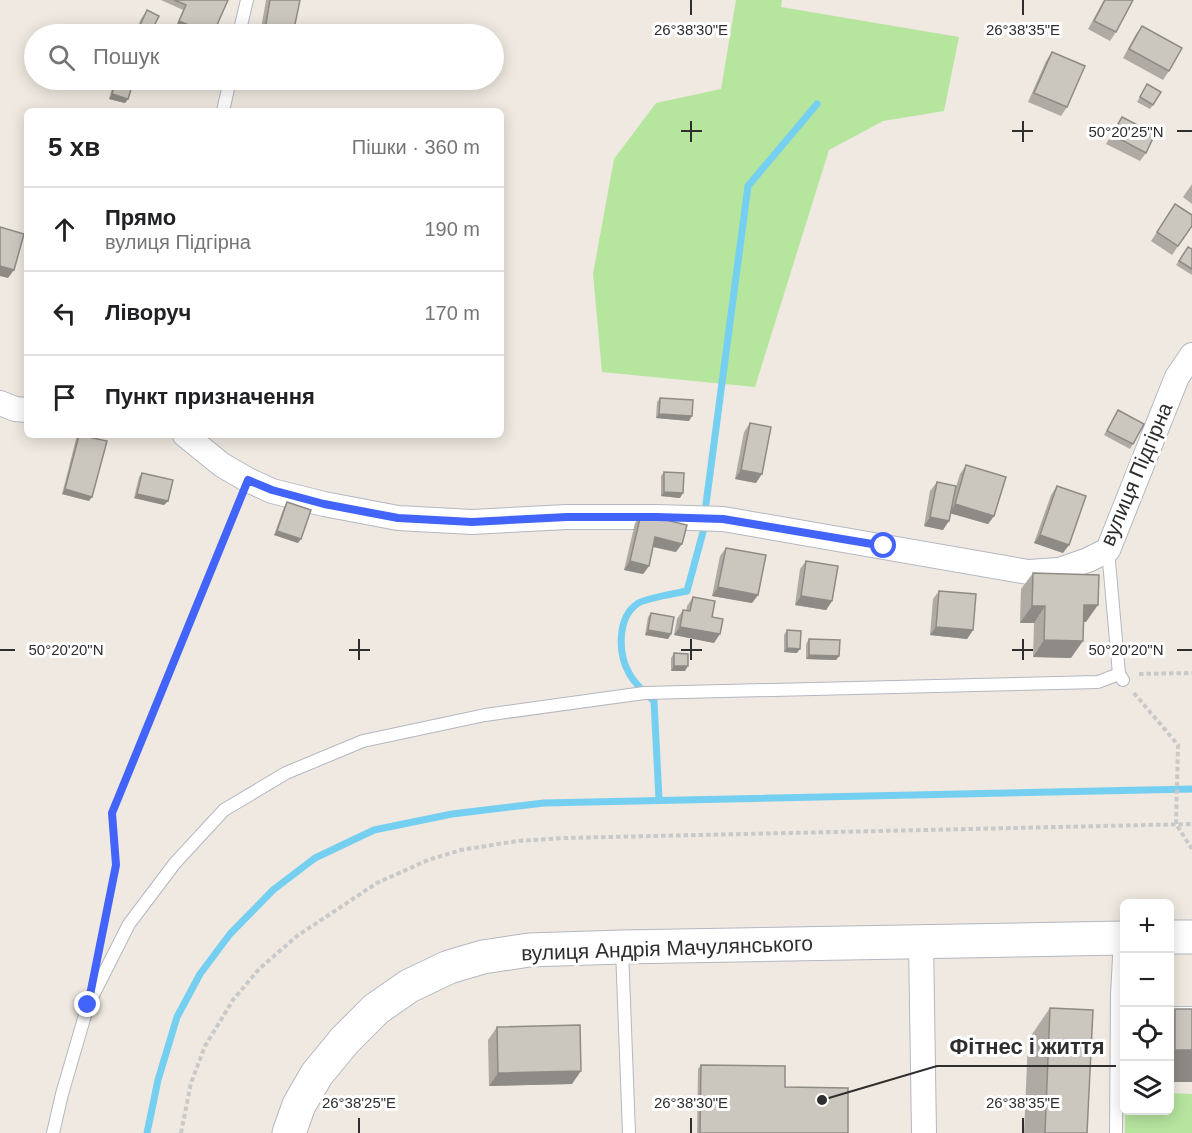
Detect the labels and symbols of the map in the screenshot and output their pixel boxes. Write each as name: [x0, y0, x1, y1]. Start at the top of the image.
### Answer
text: 26°38'30"E: [654, 21, 728, 38]
text: 26°38'35"E: [986, 21, 1060, 38]
text: 50°20'25"N: [1088, 123, 1164, 140]
street label: вулиця Підгірна: [1095, 399, 1177, 549]
route start: [870, 532, 896, 558]
text: 50°20'20"N: [28, 641, 104, 658]
text: 50°20'20"N: [1088, 641, 1164, 658]
street label: вулиця Андрія Мачулянського: [521, 931, 813, 965]
route end: [74, 991, 100, 1017]
callout: Фітнес і життя: [937, 1026, 1116, 1066]
text: Фітнес і життя: [950, 1034, 1104, 1059]
text: 26°38'25"E: [322, 1094, 396, 1111]
text: 26°38'30"E: [654, 1094, 728, 1111]
text: 26°38'35"E: [986, 1094, 1060, 1111]

